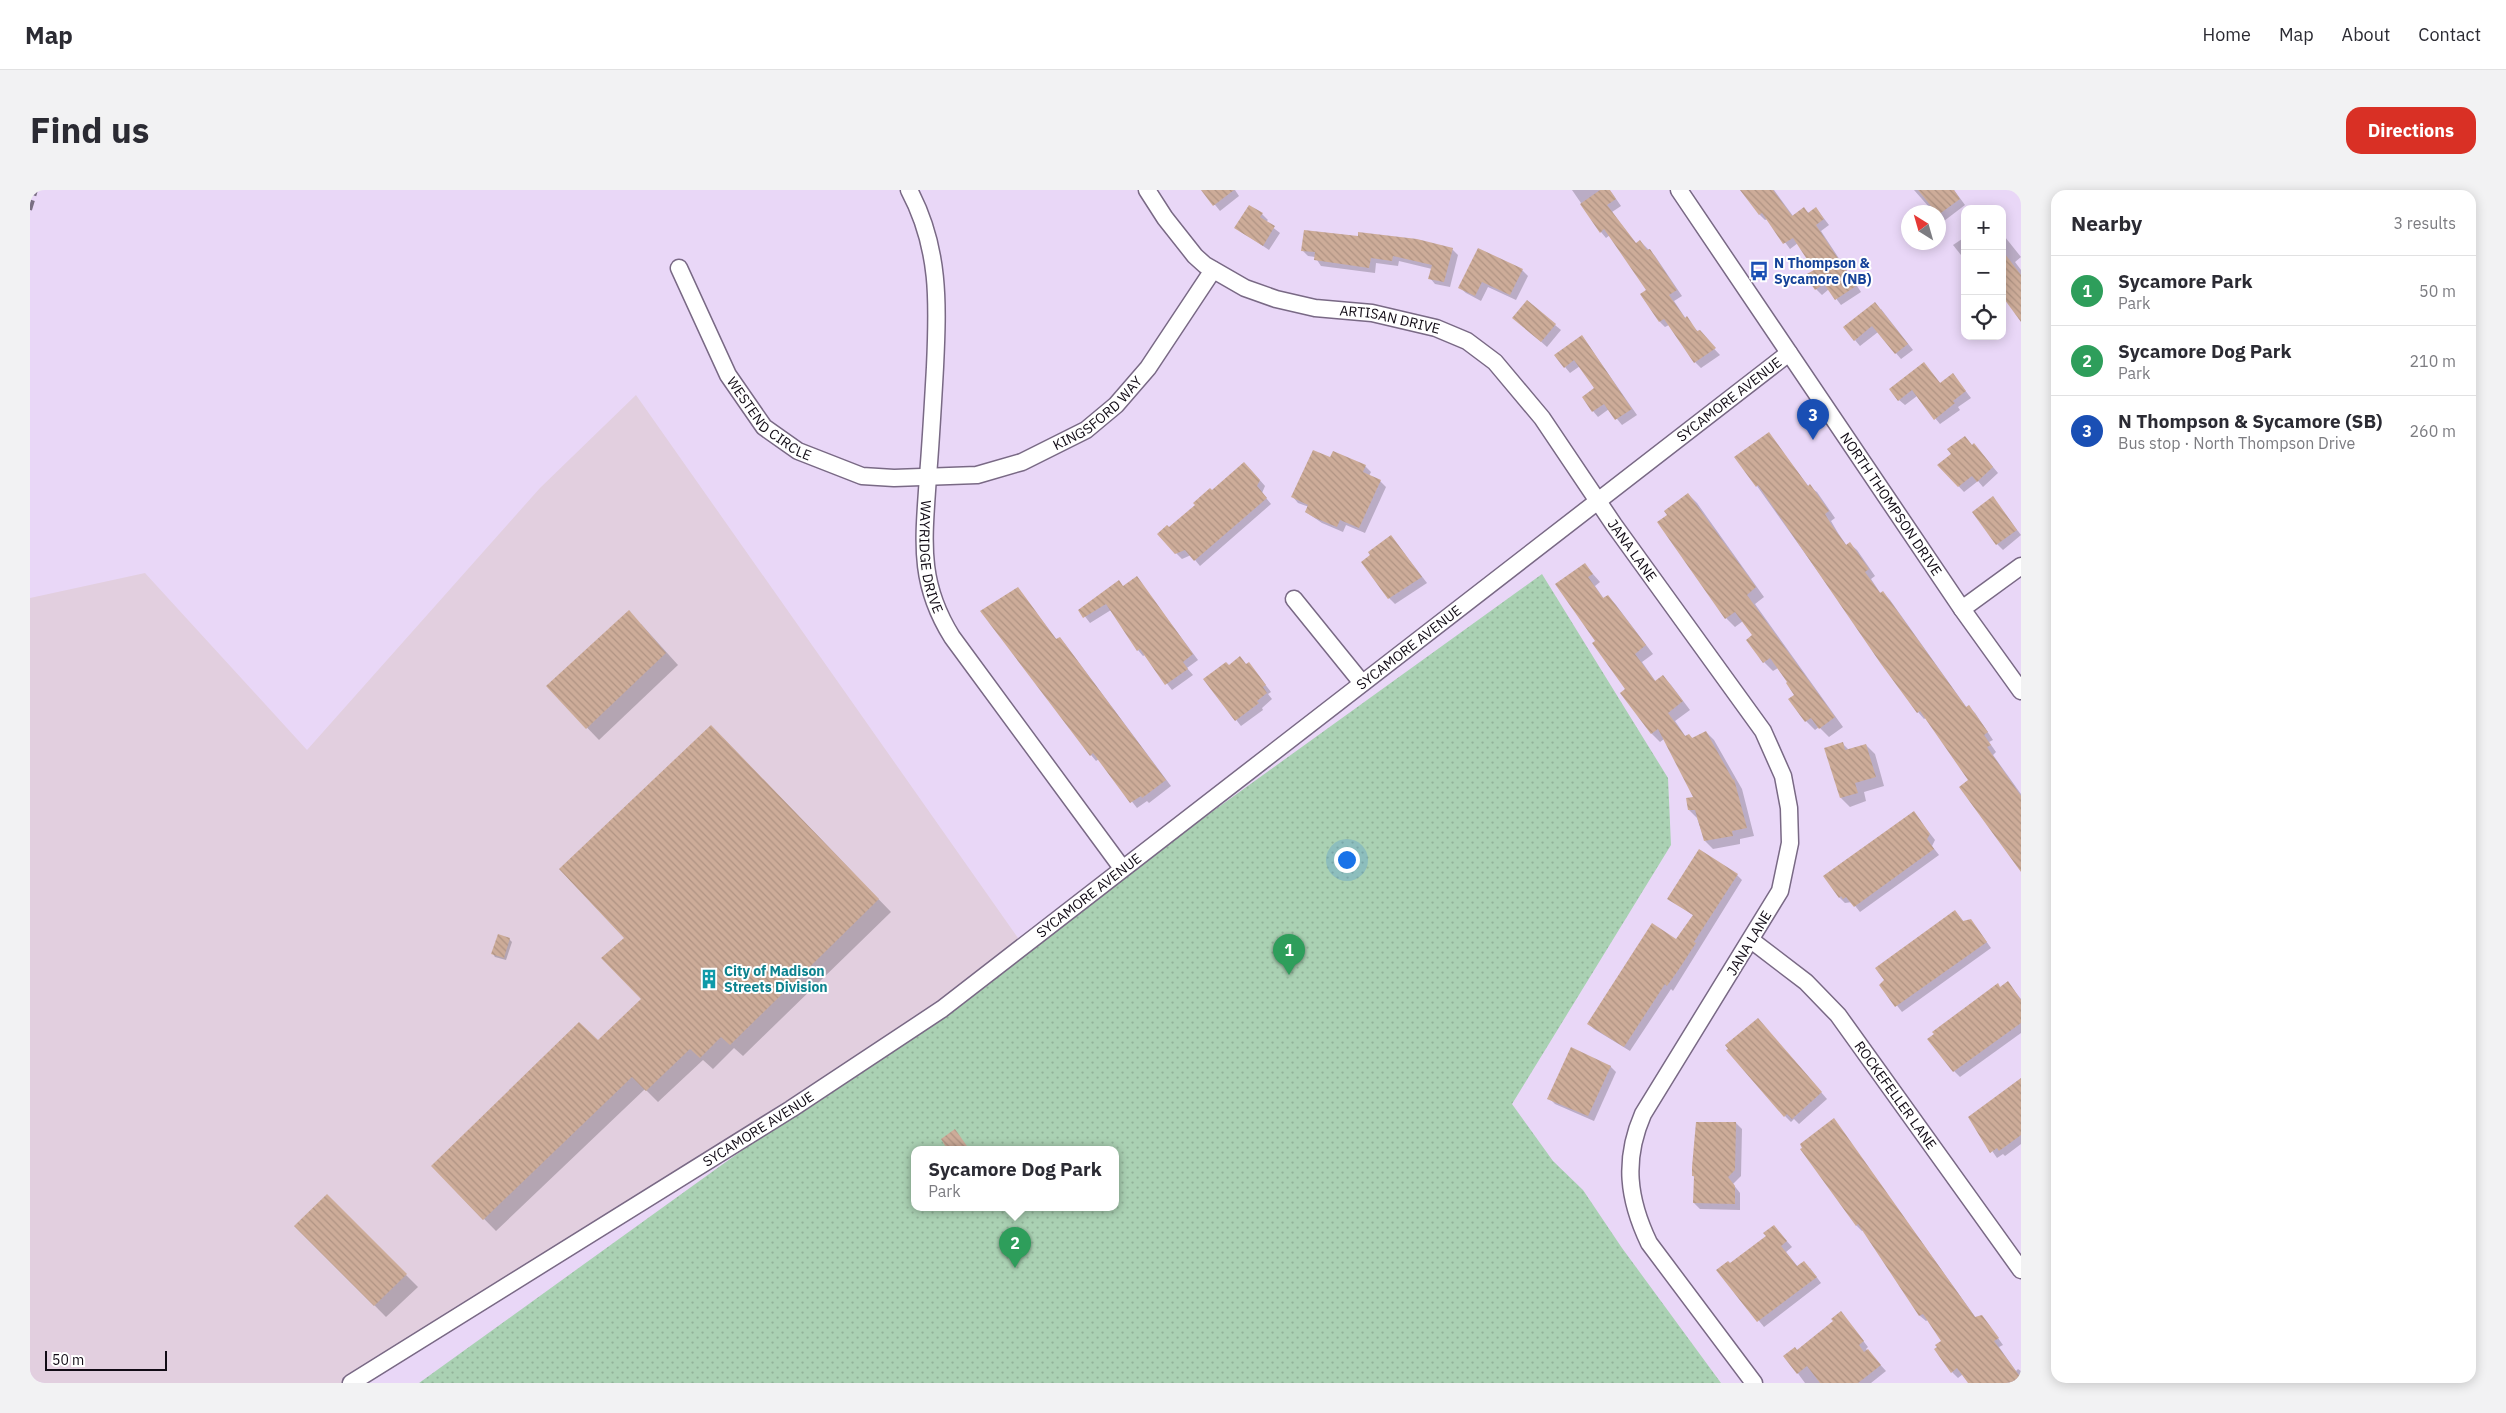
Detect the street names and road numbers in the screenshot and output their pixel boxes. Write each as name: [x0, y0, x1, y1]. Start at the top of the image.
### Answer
street label: ARTISAN DRIVE: [1339, 301, 1442, 338]
street label: SYCAMORE AVENUE: [1673, 353, 1785, 446]
street label: KINGSFORD WAY: [1050, 372, 1146, 454]
street label: WESTEND CIRCLE: [723, 373, 814, 464]
street label: NORTH THOMPSON DRIVE: [1836, 429, 1946, 579]
street label: WAYRIDGE DRIVE: [916, 499, 947, 616]
street label: JANA LANE: [1604, 516, 1661, 585]
street label: SYCAMORE AVENUE: [1353, 601, 1465, 694]
street label: SYCAMORE AVENUE: [1033, 849, 1145, 942]
street label: JANA LANE: [1723, 907, 1775, 979]
street label: ROCKEFELLER LANE: [1851, 1038, 1941, 1153]
street label: SYCAMORE AVENUE: [699, 1087, 817, 1171]

